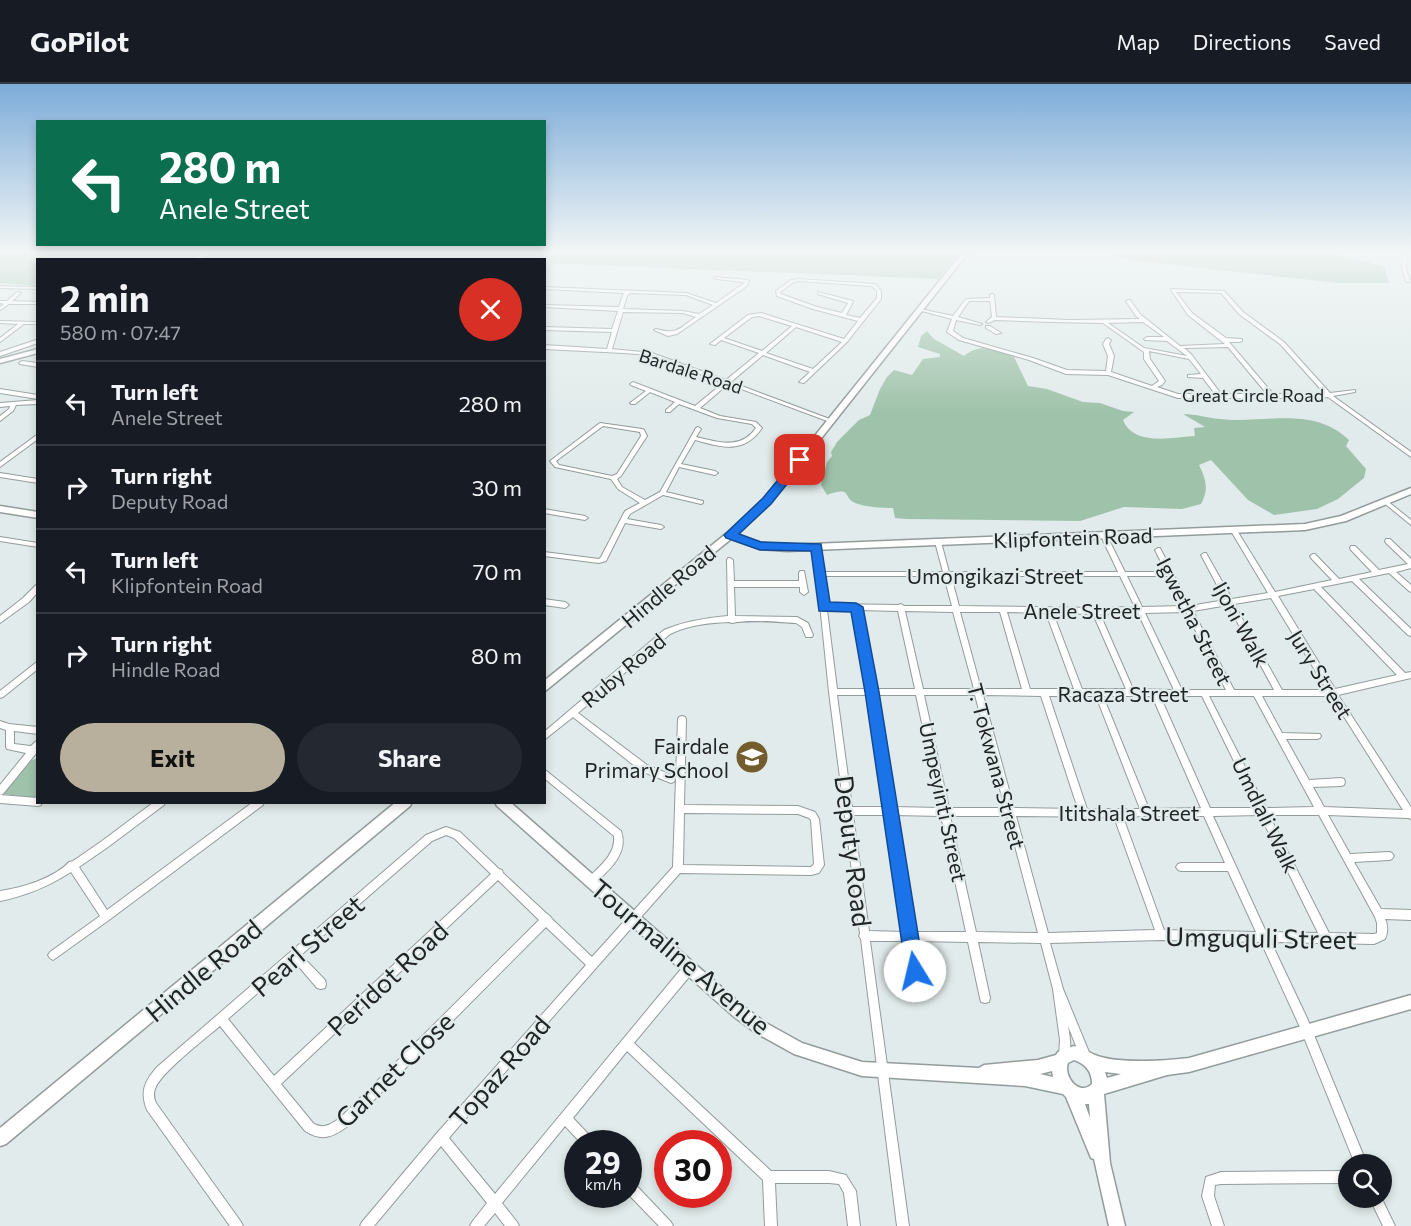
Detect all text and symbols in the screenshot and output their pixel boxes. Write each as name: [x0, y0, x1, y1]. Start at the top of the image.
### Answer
text: GoPilot: [30, 24, 129, 58]
text: Map: [1117, 29, 1160, 54]
text: Directions: [1193, 29, 1291, 54]
text: Saved: [1324, 29, 1381, 54]
text: 280 m: [159, 140, 281, 192]
icon: left: [60, 144, 138, 222]
text: Anele Street: [159, 192, 310, 225]
text: 2 min: [60, 275, 150, 319]
button: close: [459, 278, 522, 341]
text: 580 m · 07:47: [60, 320, 181, 344]
street label: Bardale Road: [637, 344, 745, 398]
text: Turn left: [111, 378, 198, 405]
street label: Great Circle Road: [1182, 384, 1324, 406]
icon: left: [60, 387, 93, 420]
text: 280 m: [459, 390, 522, 417]
text: Anele Street: [111, 405, 223, 429]
pin: [774, 434, 825, 485]
icon: arrive: [783, 443, 816, 476]
text: Turn right: [111, 462, 212, 489]
icon: right: [60, 471, 93, 504]
text: 30 m: [472, 474, 522, 501]
text: Deputy Road: [111, 489, 228, 513]
street label: Klipfontein Road: [993, 522, 1153, 552]
street label: Hindle Road: [616, 540, 720, 632]
text: Turn left: [111, 546, 198, 573]
street label: Igwetha Street: [1152, 553, 1238, 689]
icon: left: [60, 555, 93, 588]
text: 70 m: [473, 558, 522, 585]
street label: Umongikazi Street: [907, 563, 1083, 588]
text: Klipfontein Road: [111, 573, 263, 597]
street label: Ijoni Walk: [1208, 577, 1276, 671]
street label: Anele Street: [1023, 598, 1141, 623]
street label: Jury Street: [1284, 625, 1358, 723]
street label: Ruby Road: [576, 628, 670, 712]
text: Turn right: [111, 630, 212, 657]
icon: right: [60, 639, 93, 672]
text: 80 m: [471, 642, 522, 669]
text: Hindle Road: [111, 657, 220, 681]
street label: T. Tokwana Street: [963, 680, 1031, 852]
street label: Racaza Street: [1057, 681, 1189, 706]
street label: Umpeyinti Street: [915, 720, 973, 884]
button: Exit: [60, 723, 285, 792]
button: Share: [297, 723, 522, 792]
place label: Fairdale Primary School: [584, 733, 729, 782]
school or university icon: Fairdale Primary School: [734, 739, 770, 775]
street label: Umdlali Walk: [1227, 753, 1305, 877]
street label: Deputy Road: [829, 773, 879, 929]
street label: Ititshala Street: [1059, 800, 1199, 825]
street label: Tourmaline Avenue: [585, 872, 777, 1040]
street label: Pearl Street: [245, 888, 369, 1002]
street label: Hindle Road: [139, 912, 267, 1028]
street label: Peridot Road: [320, 914, 454, 1042]
street label: Umguquli Street: [1165, 920, 1357, 954]
position arrow: [883, 939, 947, 1003]
street label: Garnet Close: [328, 1005, 460, 1133]
street label: Topaz Road: [442, 1009, 556, 1133]
speed limit sign: 30: [654, 1130, 732, 1208]
text: 29: [585, 1143, 621, 1180]
map controls: [1338, 1154, 1392, 1208]
button: search: [1338, 1154, 1392, 1208]
text: km/h: [585, 1175, 621, 1193]

